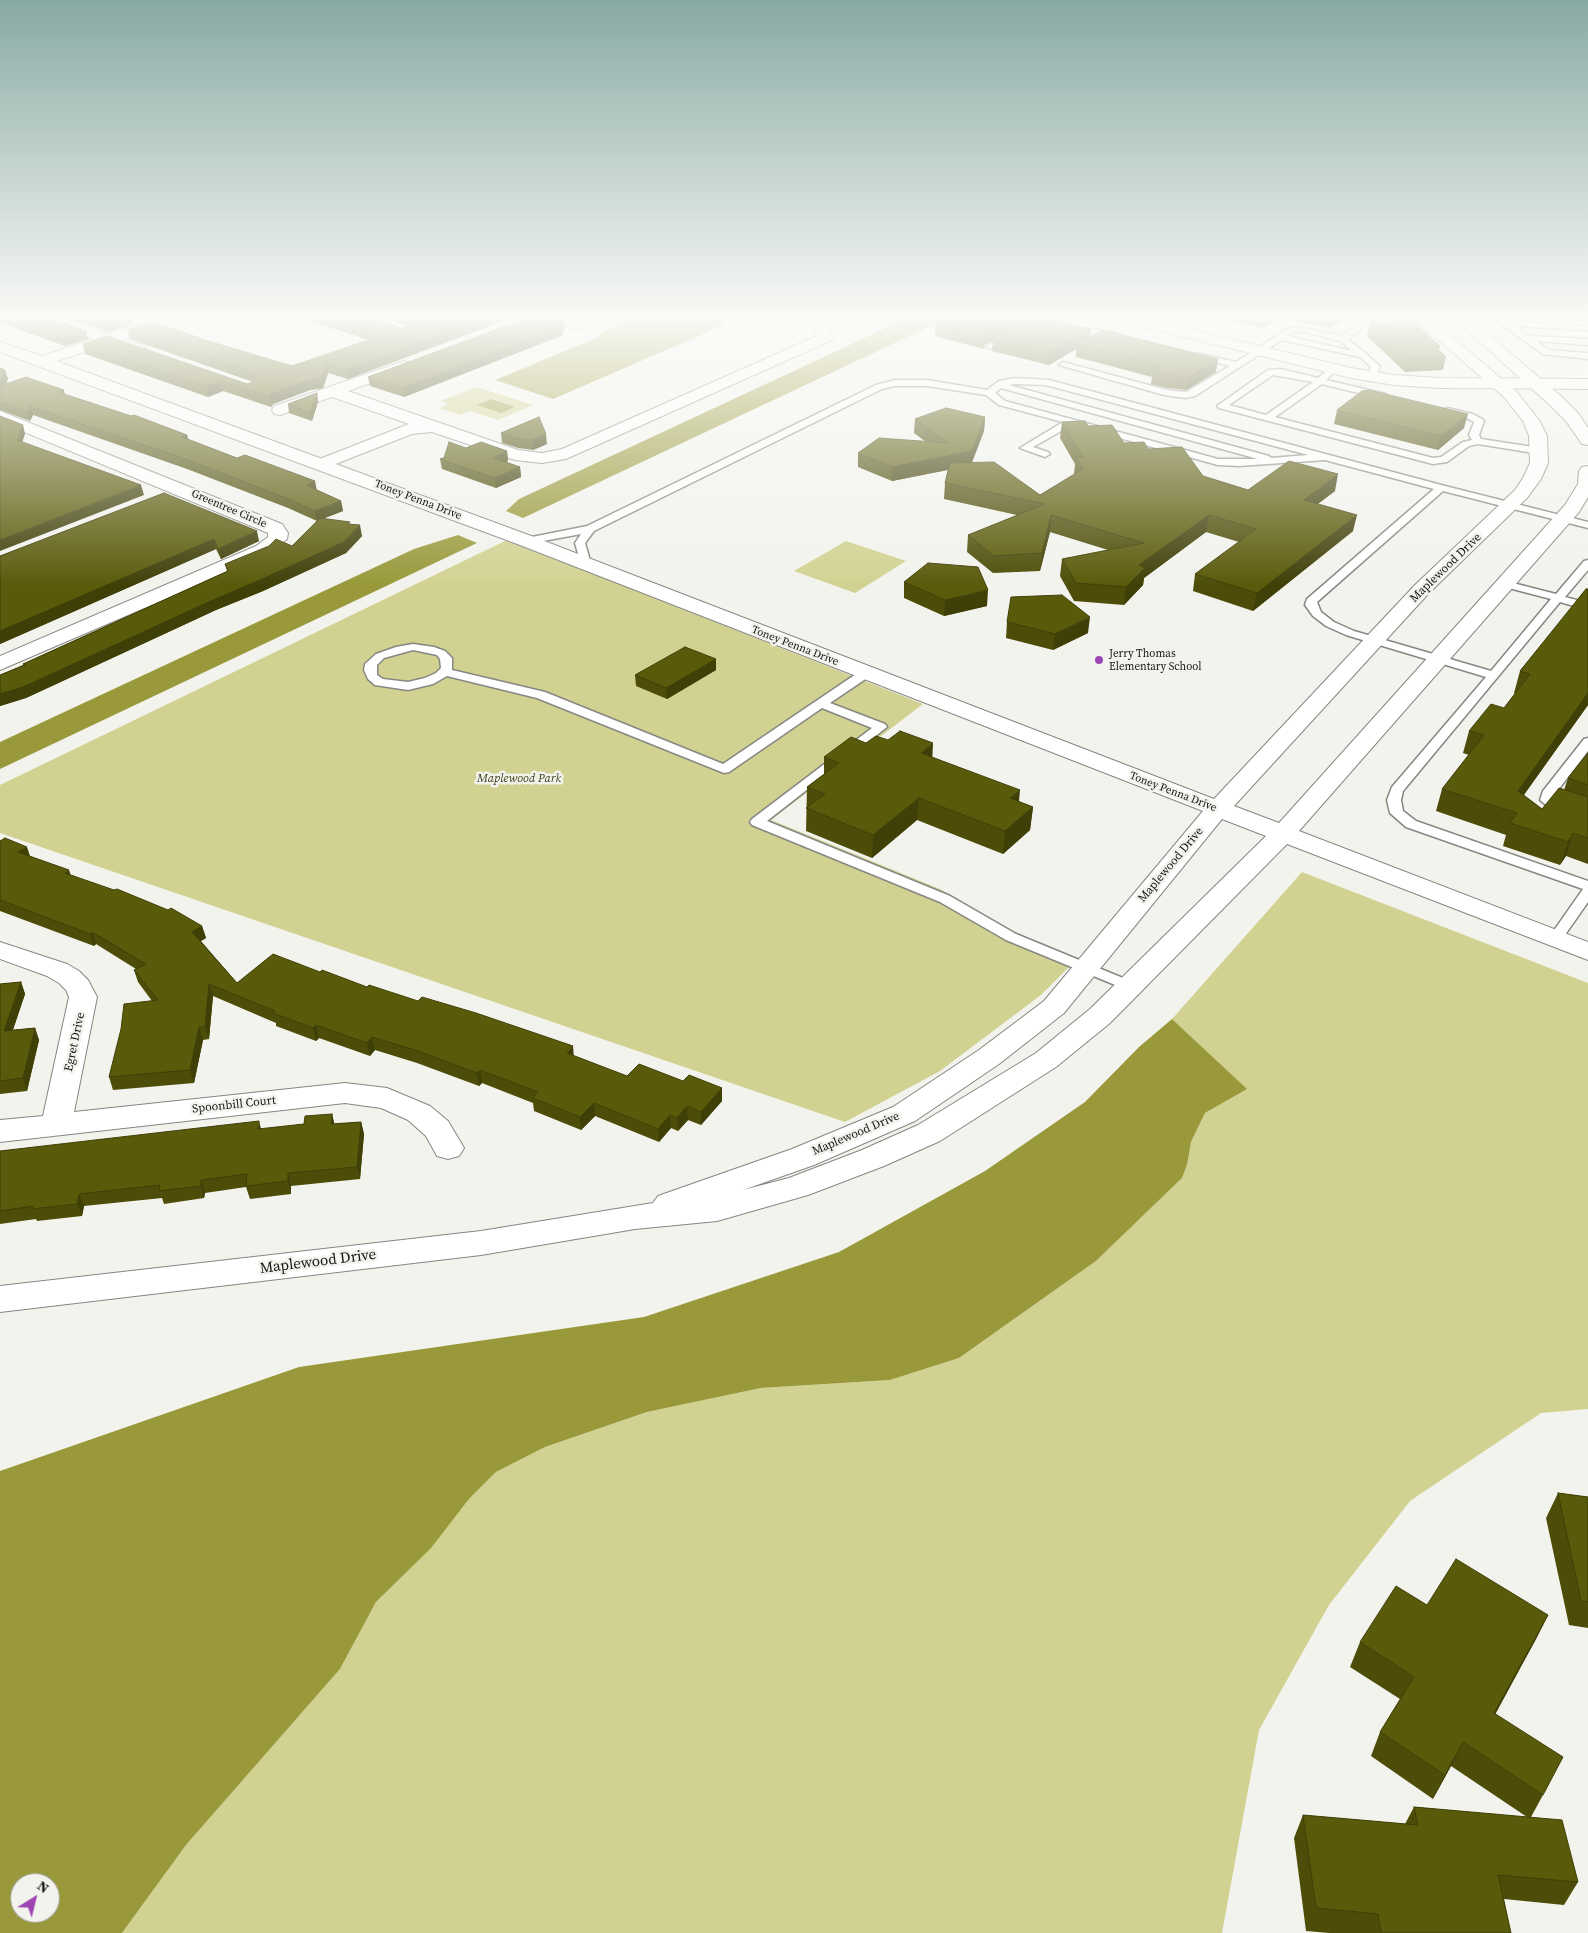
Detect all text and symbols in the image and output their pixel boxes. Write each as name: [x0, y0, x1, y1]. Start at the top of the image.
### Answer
street label: Toney Penna Drive: [373, 477, 463, 523]
street label: Greentree Circle: [189, 487, 269, 531]
street label: Maplewood Drive: [1407, 530, 1485, 606]
street label: Toney Penna Drive: [750, 623, 840, 669]
place label: Jerry Thomas Elementary School: [1109, 647, 1201, 673]
marker: Jerry Thomas Elementary School: [1093, 654, 1105, 666]
street label: Toney Penna Drive: [1128, 769, 1218, 815]
park label: Maplewood Park: [477, 772, 561, 786]
street label: Maplewood Drive: [1135, 825, 1207, 905]
street label: Egret Drive: [62, 1011, 88, 1073]
street label: Spoonbill Court: [191, 1093, 277, 1117]
street label: Maplewood Drive: [810, 1109, 902, 1159]
street label: Maplewood Drive: [259, 1246, 377, 1278]
north arrow: [10, 1873, 60, 1923]
text: N: [33, 1876, 53, 1898]

